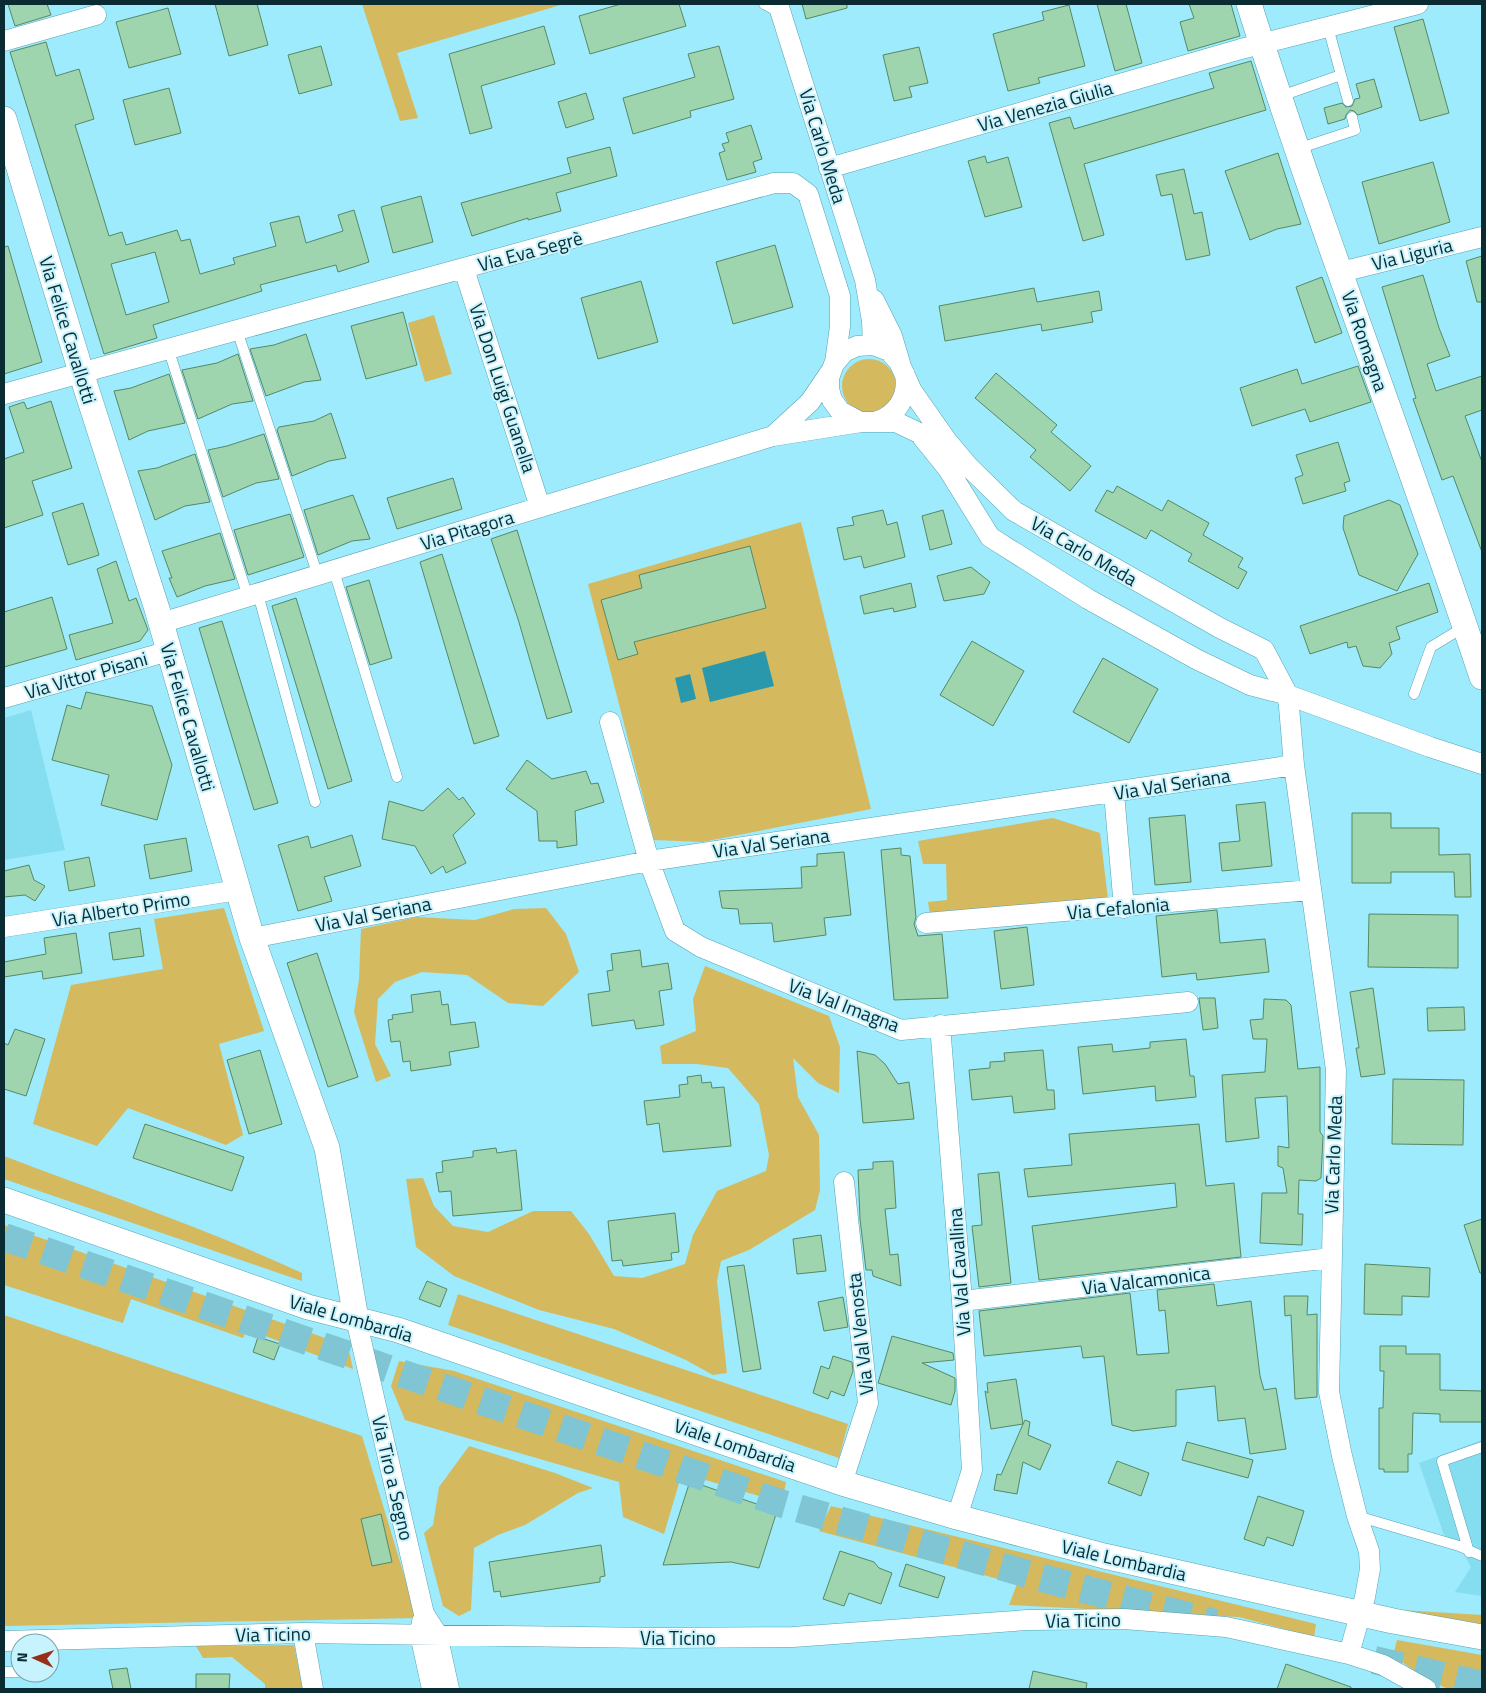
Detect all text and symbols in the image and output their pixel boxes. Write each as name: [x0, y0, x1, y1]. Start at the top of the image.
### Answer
street label: Via Venezia Giulia: [974, 72, 1116, 139]
street label: Via Carlo Meda: [792, 85, 855, 207]
street label: Via Eva Segrè: [474, 223, 586, 278]
street label: Via Liguria: [1368, 229, 1456, 278]
street label: Via Felice Cavallotti: [32, 252, 105, 407]
street label: Via Romagna: [1335, 286, 1396, 396]
street label: Via Don Luigi Guanella: [462, 300, 545, 477]
street label: Via Pitagora: [417, 501, 518, 557]
street label: Via Carlo Meda: [1025, 508, 1143, 593]
street label: Via Felice Cavallotti: [153, 639, 224, 794]
street label: Via Vittor Pisani: [21, 643, 151, 706]
street label: Via Val Seriana: [1112, 760, 1233, 807]
street label: Via Val Seriana: [711, 820, 832, 865]
street label: Via Alberto Primo: [50, 883, 192, 934]
street label: Via Val Seriana: [313, 888, 434, 939]
street label: Via Cefalonia: [1065, 889, 1171, 926]
street label: Via Val Imagna: [784, 970, 904, 1039]
street label: Via Carlo Meda: [1316, 1095, 1349, 1215]
street label: Via Val Cavallina: [940, 1206, 977, 1337]
street label: Via Valcamonica: [1080, 1257, 1212, 1302]
street label: Via Val Venosta: [839, 1271, 880, 1397]
street label: Viale Lombardia: [286, 1286, 417, 1349]
street label: Viale Lombardia: [670, 1410, 801, 1479]
street label: Via Tiro a Segno: [365, 1413, 422, 1543]
street label: Viale Lombardia: [1059, 1531, 1190, 1588]
street label: Via Ticino: [1045, 1604, 1121, 1635]
street label: Via Ticino: [235, 1618, 311, 1649]
street label: Via Ticino: [640, 1623, 716, 1652]
north arrow: [10, 1633, 60, 1683]
text: N: [11, 1652, 32, 1663]

